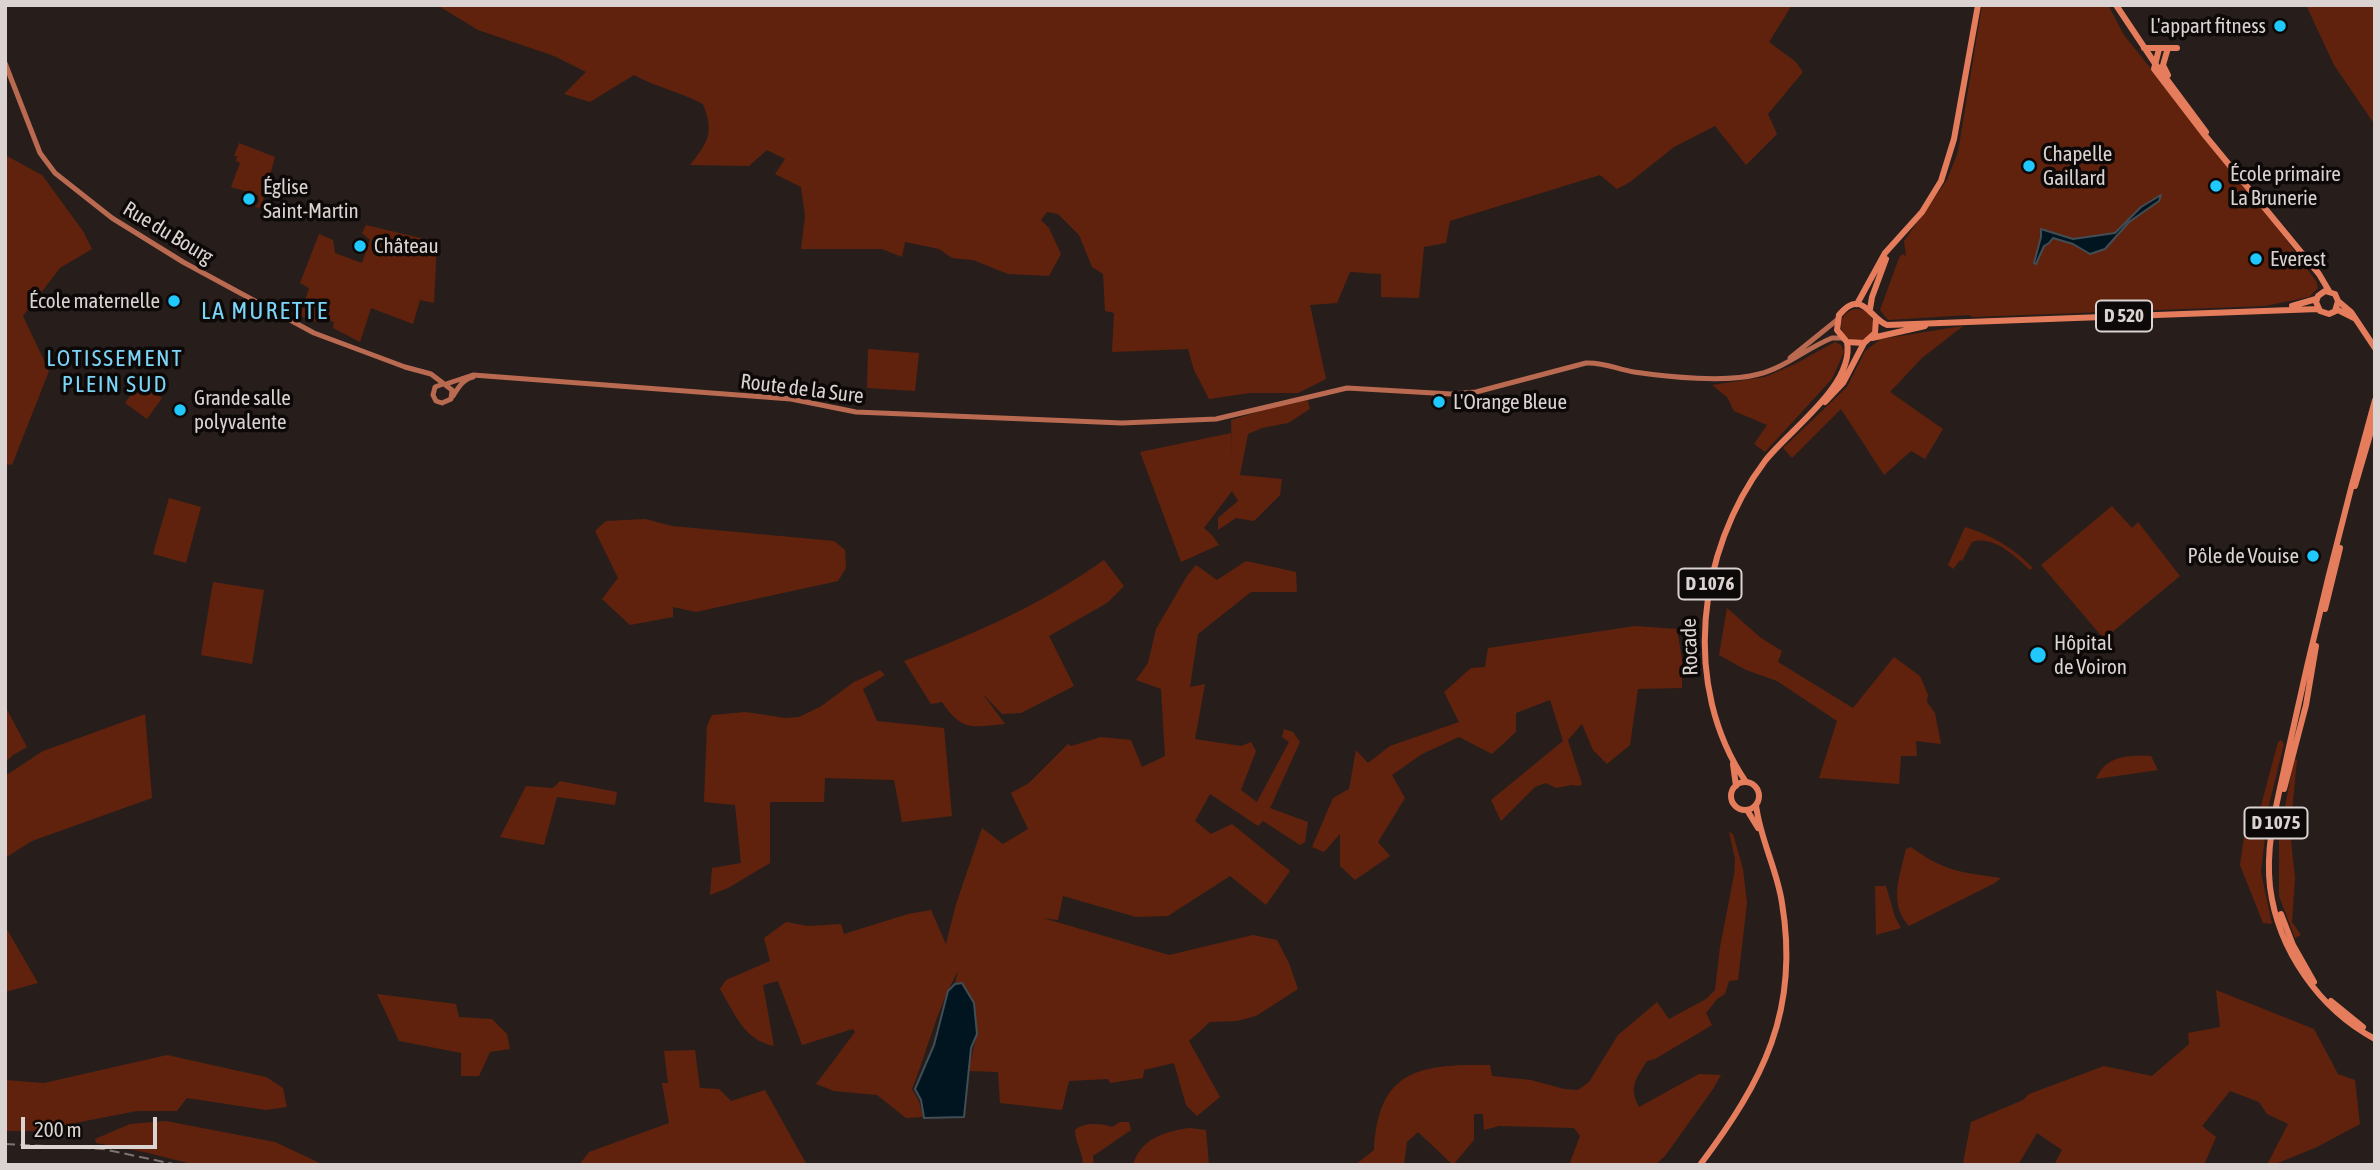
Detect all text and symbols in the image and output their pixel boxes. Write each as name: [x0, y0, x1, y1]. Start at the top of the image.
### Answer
place label: L'appart fitness: [2150, 13, 2266, 39]
marker: L'appart fitness: [2272, 18, 2288, 34]
place label: Chapelle Gaillard: [2043, 141, 2112, 191]
marker: Chapelle Gaillard: [2021, 158, 2037, 174]
place label: École primaire La Brunerie: [2230, 161, 2341, 211]
place label: Église Saint-Martin: [263, 174, 359, 224]
marker: École primaire La Brunerie: [2208, 178, 2224, 194]
marker: Église Saint-Martin: [241, 191, 257, 207]
street label: Rue du Bourg: [118, 196, 218, 270]
place label: Château: [374, 233, 439, 259]
marker: Château: [352, 238, 368, 254]
place label: Everest: [2270, 246, 2326, 272]
marker: Everest: [2248, 251, 2264, 267]
place label: École maternelle: [29, 288, 160, 314]
marker: École maternelle: [166, 293, 182, 309]
district label: LA MURETTE: [202, 297, 328, 325]
road number: D 520: [2096, 300, 2152, 332]
district label: LOTISSEMENT PLEIN SUD: [48, 345, 182, 399]
street label: Route de la Sure: [739, 369, 865, 409]
place label: Grande salle polyvalente: [194, 385, 291, 435]
place label: L'Orange Bleue: [1453, 389, 1567, 415]
marker: L'Orange Bleue: [1431, 394, 1447, 410]
marker: Grande salle polyvalente: [172, 402, 188, 418]
place label: Pôle de Vouise: [2187, 543, 2299, 569]
marker: Pôle de Vouise: [2305, 548, 2321, 564]
road number: D 1076: [1678, 568, 1742, 600]
street label: Rocade: [1676, 618, 1704, 676]
place label: Hôpital de Voiron: [2054, 630, 2127, 680]
marker: Hôpital de Voiron: [2028, 645, 2048, 665]
road number: D 1075: [2244, 808, 2308, 838]
scale bar: [24, 1104, 161, 1148]
text: 200 m: [34, 1117, 82, 1141]

